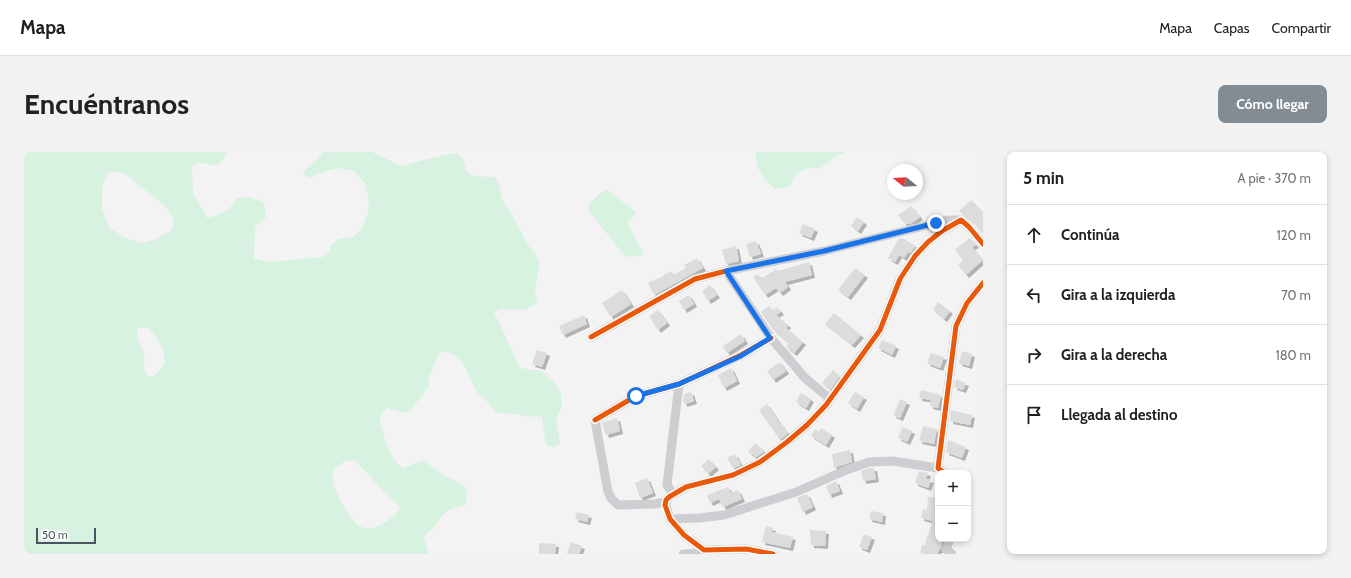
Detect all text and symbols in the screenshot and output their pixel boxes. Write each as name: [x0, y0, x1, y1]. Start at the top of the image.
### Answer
text: Mapa: [20, 16, 66, 39]
text: Mapa: [1159, 19, 1192, 37]
text: Capas: [1214, 19, 1250, 37]
text: Compartir: [1272, 19, 1331, 37]
button: Cómo llegar: [1218, 85, 1327, 123]
text: Encuéntranos: [24, 87, 189, 121]
north arrow: [887, 164, 923, 200]
text: 5 min: [1023, 168, 1064, 188]
text: A pie · 370 m: [1238, 170, 1311, 186]
route end: [927, 214, 945, 232]
icon: ahead: [1023, 224, 1045, 246]
text: Continúa: [1061, 226, 1119, 244]
text: 120 m: [1277, 227, 1311, 243]
icon: left: [1023, 284, 1045, 306]
text: Gira a la izquierda: [1061, 286, 1175, 304]
text: 70 m: [1281, 287, 1311, 303]
icon: right: [1023, 344, 1045, 366]
text: Gira a la derecha: [1061, 346, 1167, 364]
text: 180 m: [1275, 347, 1311, 363]
route start: [627, 387, 645, 405]
icon: arrive: [1023, 404, 1045, 426]
text: Llegada al destino: [1061, 406, 1177, 424]
map controls: [935, 470, 971, 542]
button: +: [935, 470, 971, 506]
button: −: [935, 506, 971, 542]
scale bar: [36, 526, 96, 545]
text: 50 m: [42, 528, 68, 542]

